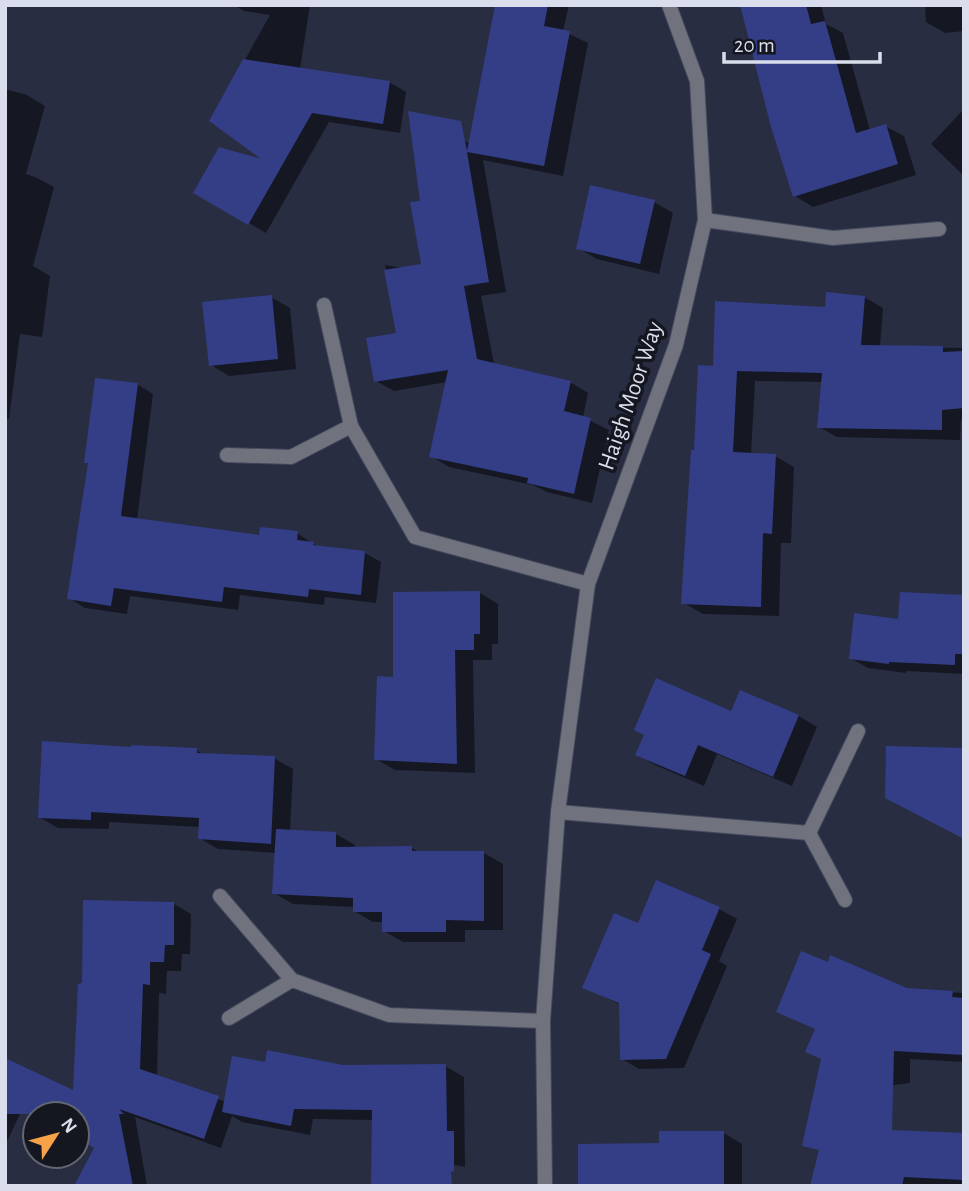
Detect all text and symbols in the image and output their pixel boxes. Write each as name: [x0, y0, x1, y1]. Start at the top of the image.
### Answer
scale bar: [724, 21, 880, 65]
text: 20 m: [734, 35, 775, 56]
street label: Haigh Moor Way: [594, 319, 668, 473]
north arrow: [21, 1100, 91, 1170]
text: N: [57, 1115, 80, 1137]

